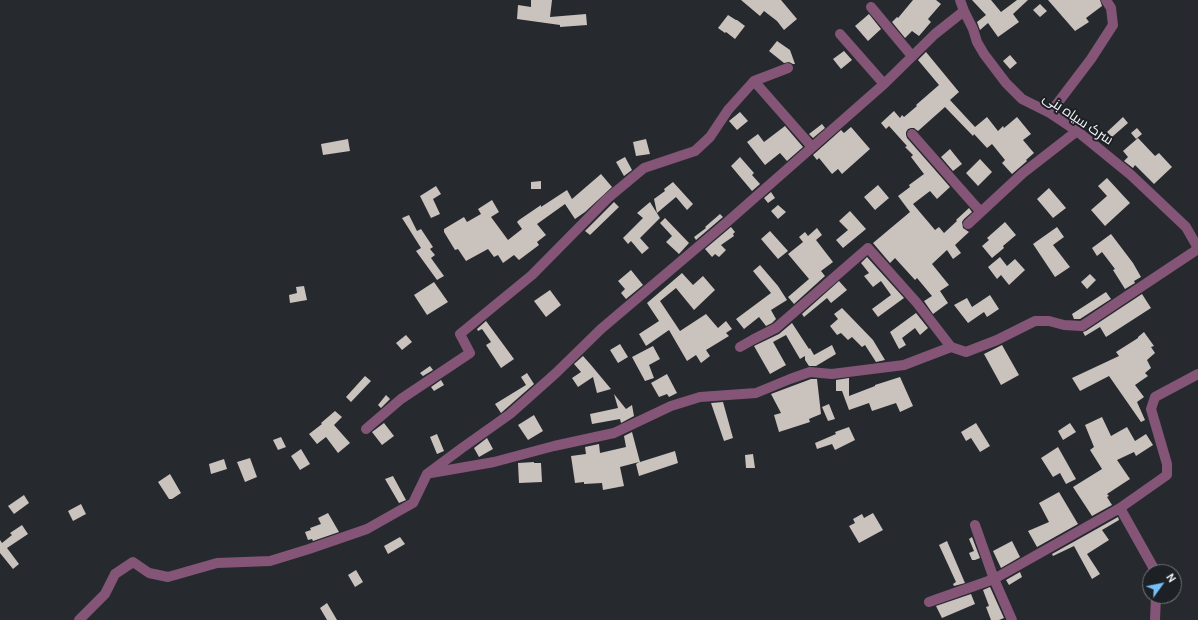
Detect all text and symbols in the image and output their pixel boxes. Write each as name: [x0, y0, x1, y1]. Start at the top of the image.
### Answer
street label: سرک سیاه بنی: [1040, 89, 1116, 149]
north arrow: [1142, 564, 1182, 604]
text: N: [1163, 571, 1179, 585]

